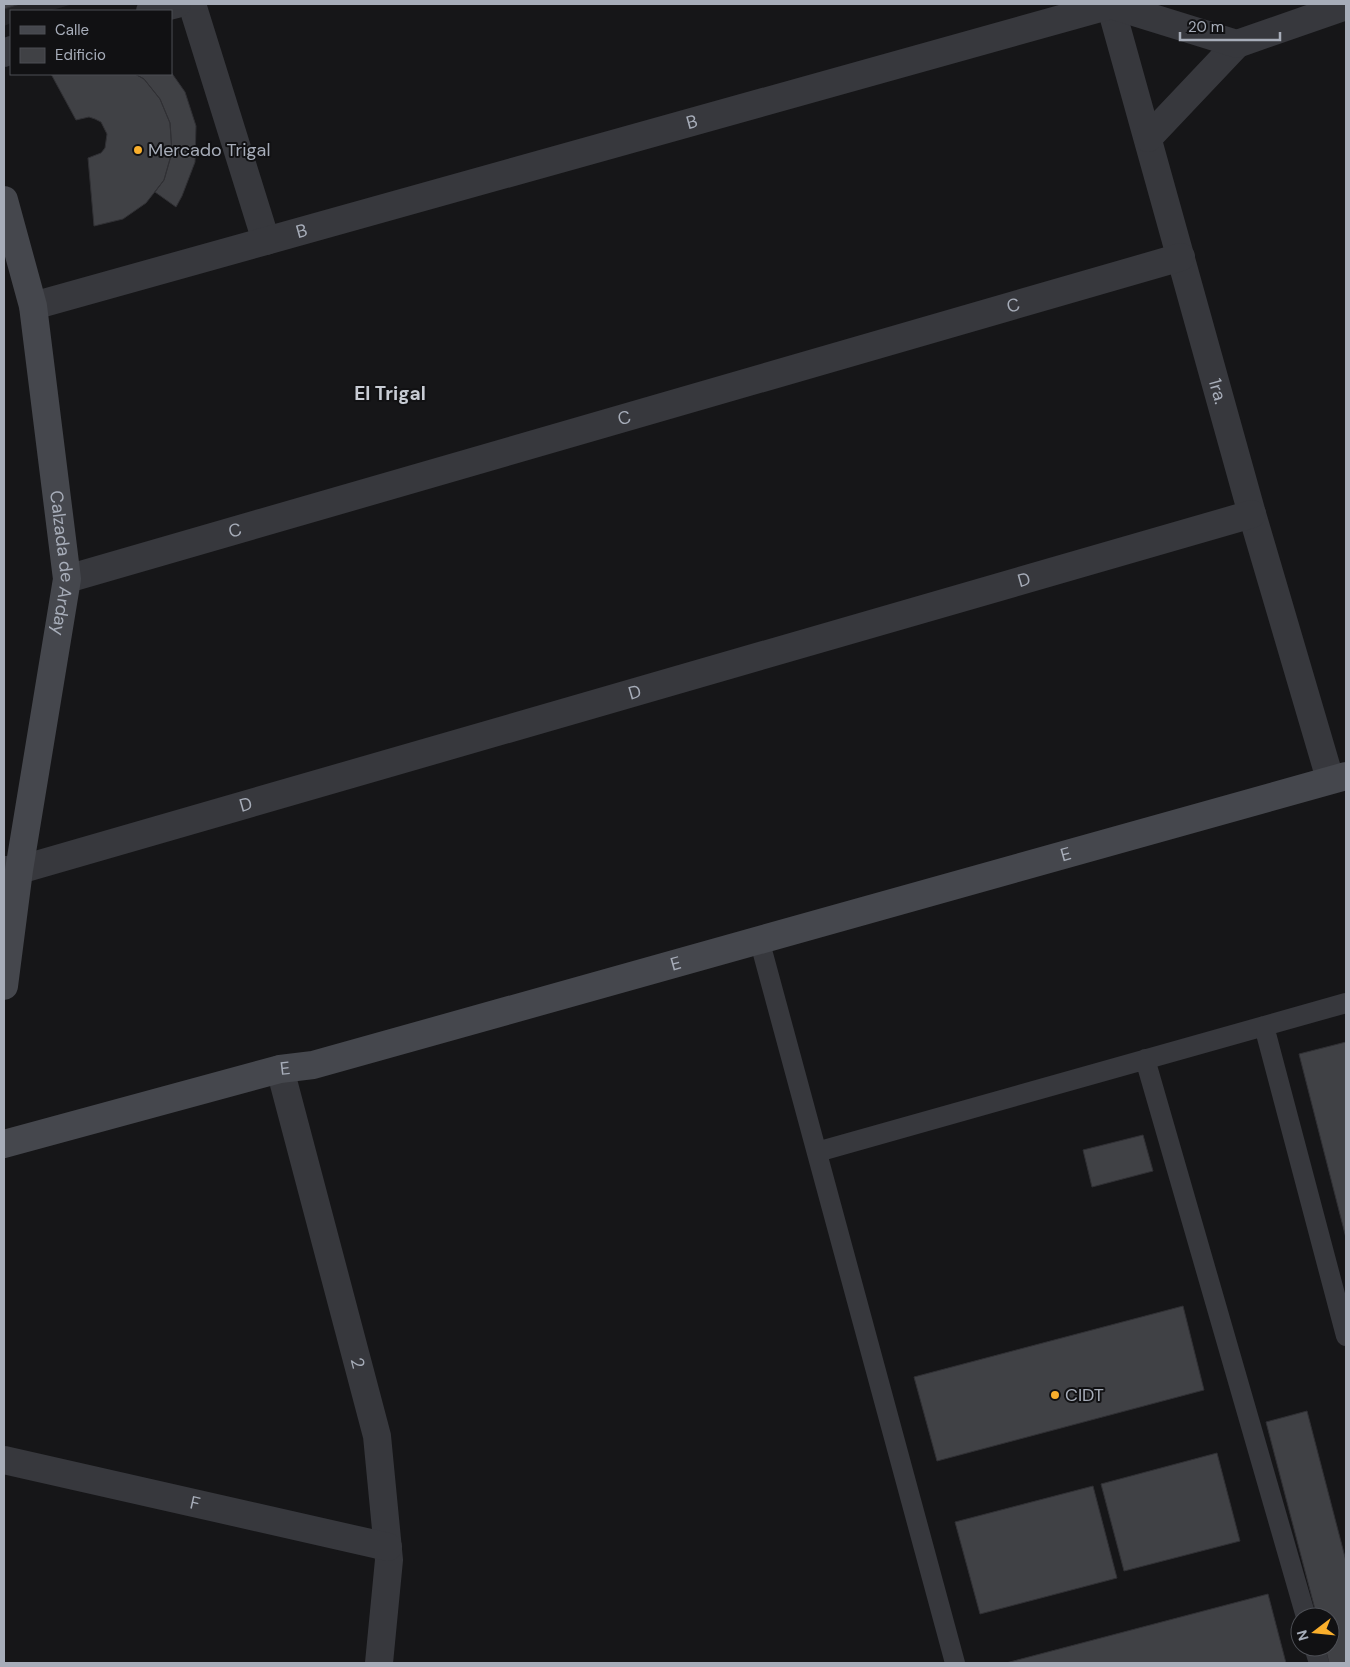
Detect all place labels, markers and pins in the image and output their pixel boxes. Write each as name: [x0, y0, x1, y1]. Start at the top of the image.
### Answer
place label: Mercado Trigal: [148, 138, 270, 162]
marker: Mercado Trigal: [132, 144, 144, 156]
place label: CIDT: [1065, 1383, 1104, 1407]
marker: CIDT: [1049, 1389, 1061, 1401]

